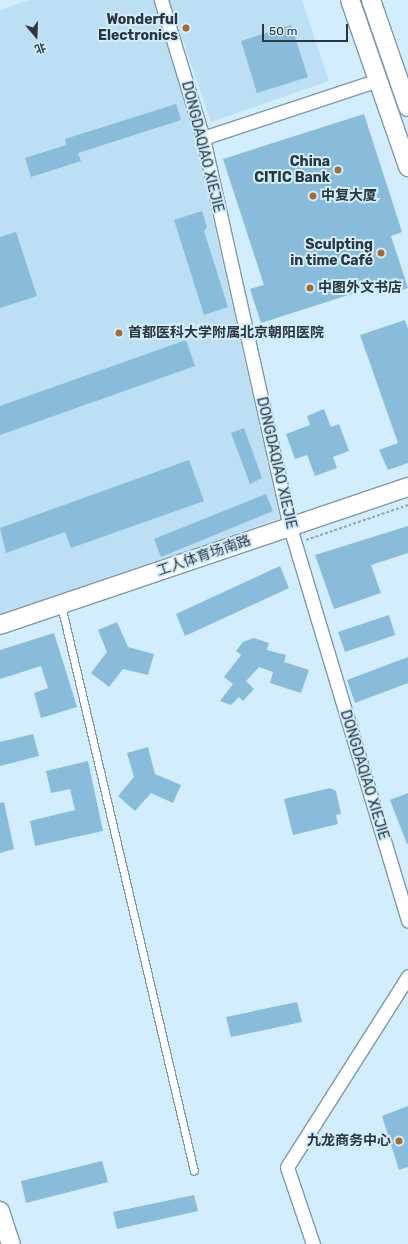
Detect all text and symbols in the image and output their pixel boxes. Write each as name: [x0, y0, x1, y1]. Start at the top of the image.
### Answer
place label: Wonderful Electronics: [98, 12, 178, 44]
north arrow: [16, 16, 56, 56]
scale bar: [264, 16, 350, 42]
marker: Wonderful Electronics: [181, 23, 191, 33]
text: 50 m: [269, 24, 297, 38]
text: 北: [33, 40, 47, 56]
street label: DONGDAQIAO XIEJIE: [178, 80, 226, 214]
place label: China CITIC Bank: [254, 154, 330, 186]
marker: China CITIC Bank: [333, 165, 343, 175]
place label: 中复大厦: [321, 188, 377, 204]
marker: 中复大厦: [308, 191, 318, 201]
place label: Sculpting in time Café: [290, 237, 373, 270]
marker: Sculpting in time Café: [376, 248, 386, 258]
place label: 中图外文书店: [318, 280, 402, 296]
marker: 中图外文书店: [305, 283, 315, 293]
place label: 首都医科大学附属北京朝阳医院: [128, 325, 324, 341]
marker: 首都医科大学附属北京朝阳医院: [113, 327, 125, 339]
street label: DONGDAQIAO XIEJIE: [253, 395, 299, 531]
street label: 工人体育场南路: [155, 532, 253, 580]
street label: DONGDAQIAO XIEJIE: [336, 708, 392, 842]
place label: 九龙商务中心: [307, 1133, 391, 1149]
marker: 九龙商务中心: [394, 1136, 404, 1146]

